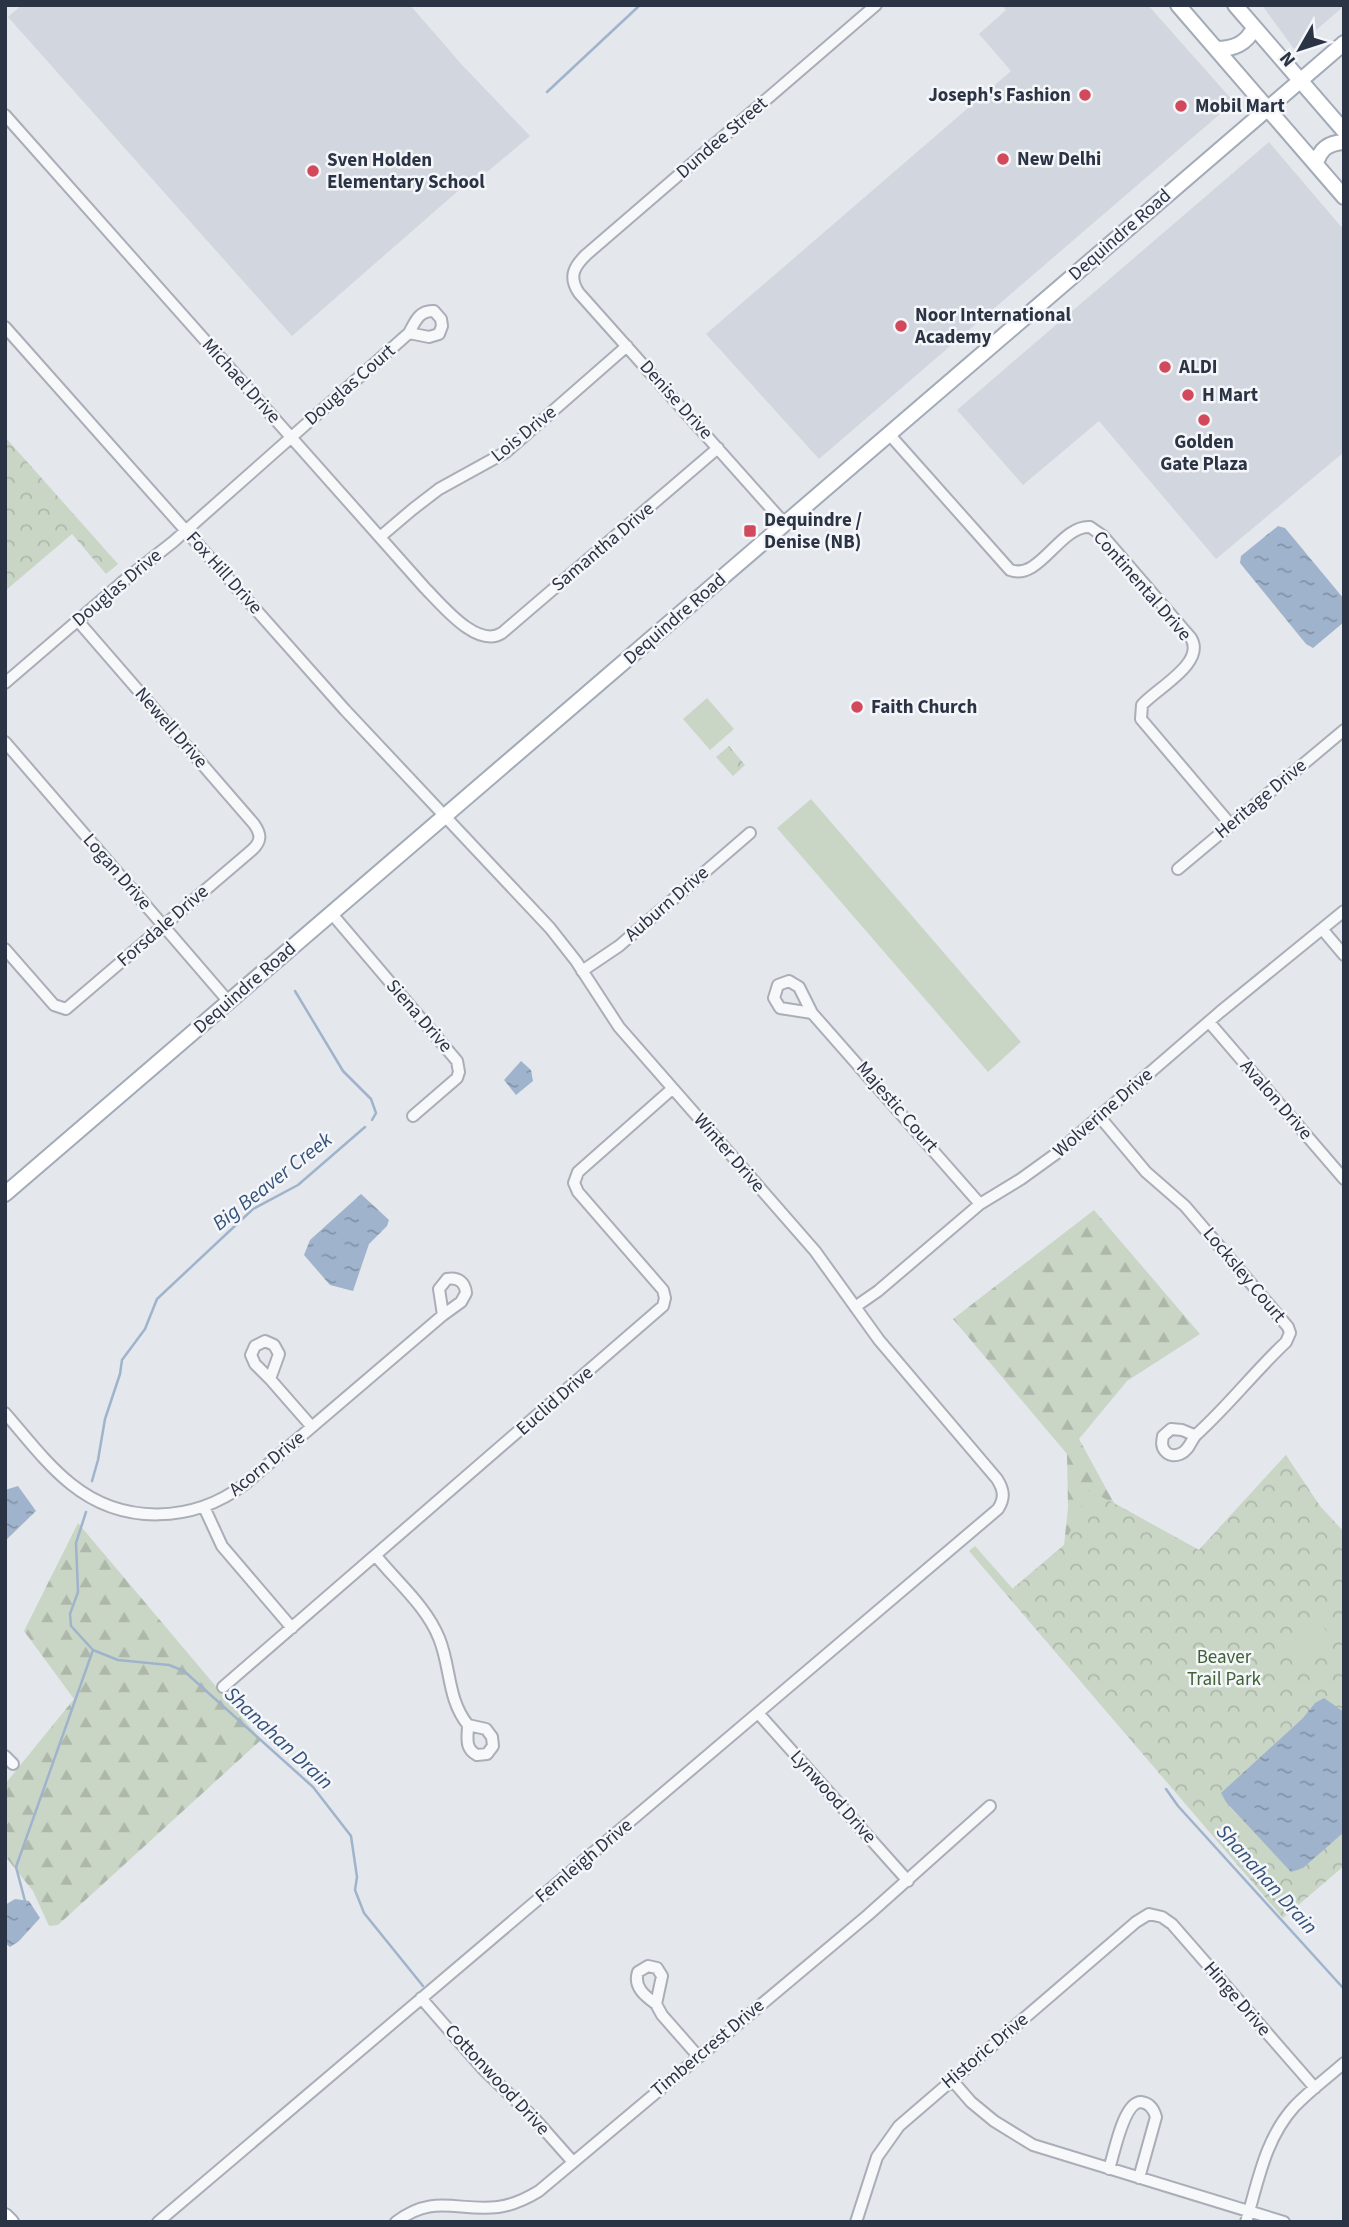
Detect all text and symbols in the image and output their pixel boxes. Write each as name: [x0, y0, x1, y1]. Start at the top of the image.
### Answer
north arrow: [1265, 14, 1335, 84]
text: N: [1273, 45, 1302, 72]
place label: Joseph's Fashion: [928, 82, 1071, 109]
marker: Joseph's Fashion: [1077, 87, 1093, 103]
street label: Dundee Street: [670, 90, 774, 185]
place label: Mobil Mart: [1195, 93, 1285, 120]
marker: Mobil Mart: [1173, 98, 1189, 114]
place label: New Delhi: [1017, 146, 1101, 173]
place label: Sven Holden Elementary School: [327, 147, 485, 196]
marker: New Delhi: [995, 151, 1011, 167]
marker: Sven Holden Elementary School: [305, 163, 321, 179]
street label: Dequindre Road: [1063, 183, 1177, 287]
place label: Noor International Academy: [914, 302, 1071, 351]
marker: Noor International Academy: [893, 318, 909, 334]
street label: Michael Drive: [195, 332, 287, 430]
street label: Douglas Court: [299, 338, 402, 432]
street label: Denise Drive: [633, 354, 719, 446]
place label: ALDI: [1178, 354, 1218, 381]
marker: ALDI: [1157, 359, 1173, 375]
place label: H Mart: [1202, 382, 1258, 409]
marker: H Mart: [1180, 387, 1196, 403]
street label: Lois Drive: [486, 399, 562, 469]
marker: Golden Gate Plaza: [1196, 412, 1212, 428]
place label: Golden Gate Plaza: [1160, 429, 1248, 478]
street label: Samantha Drive: [546, 496, 660, 598]
place label: Dequindre / Denise (NB): [764, 507, 862, 556]
marker: Dequindre / Denise (NB): [742, 523, 758, 539]
street label: Continental Drive: [1086, 525, 1198, 647]
street label: Fox Hill Drive: [179, 526, 269, 620]
street label: Douglas Drive: [66, 543, 168, 633]
street label: Dequindre Road: [618, 567, 732, 671]
street label: Newell Drive: [128, 682, 214, 774]
place label: Faith Church: [871, 694, 977, 721]
marker: Faith Church: [849, 699, 865, 715]
street label: Heritage Drive: [1209, 753, 1313, 845]
street label: Logan Drive: [76, 828, 158, 916]
street label: Auburn Drive: [619, 860, 715, 948]
street label: Forsdale Drive: [111, 879, 215, 973]
street label: Dequindre Road: [188, 936, 302, 1040]
street label: Siena Drive: [380, 973, 458, 1059]
street label: Avalon Drive: [1233, 1054, 1319, 1146]
street label: Majestic Court: [850, 1055, 945, 1159]
street label: Wolverine Drive: [1047, 1062, 1159, 1164]
street label: Winter Drive: [687, 1107, 771, 1199]
water label: Big Beaver Creek: [206, 1124, 339, 1237]
street label: Locksley Court: [1196, 1222, 1292, 1329]
street label: Euclid Drive: [511, 1360, 599, 1442]
street label: Acorn Drive: [223, 1425, 311, 1503]
park label: Beaver Trail Park: [1187, 1644, 1262, 1693]
water label: Shanahan Drain: [218, 1680, 340, 1796]
street label: Lynwood Drive: [784, 1744, 882, 1850]
street label: Fernleigh Drive: [530, 1812, 638, 1910]
water label: Shanahan Drain: [1209, 1817, 1325, 1941]
street label: Hinge Drive: [1197, 1956, 1277, 2042]
street label: Timbercrest Drive: [646, 1993, 770, 2103]
street label: Historic Drive: [936, 2007, 1034, 2095]
street label: Cottonwood Drive: [438, 2018, 556, 2142]

